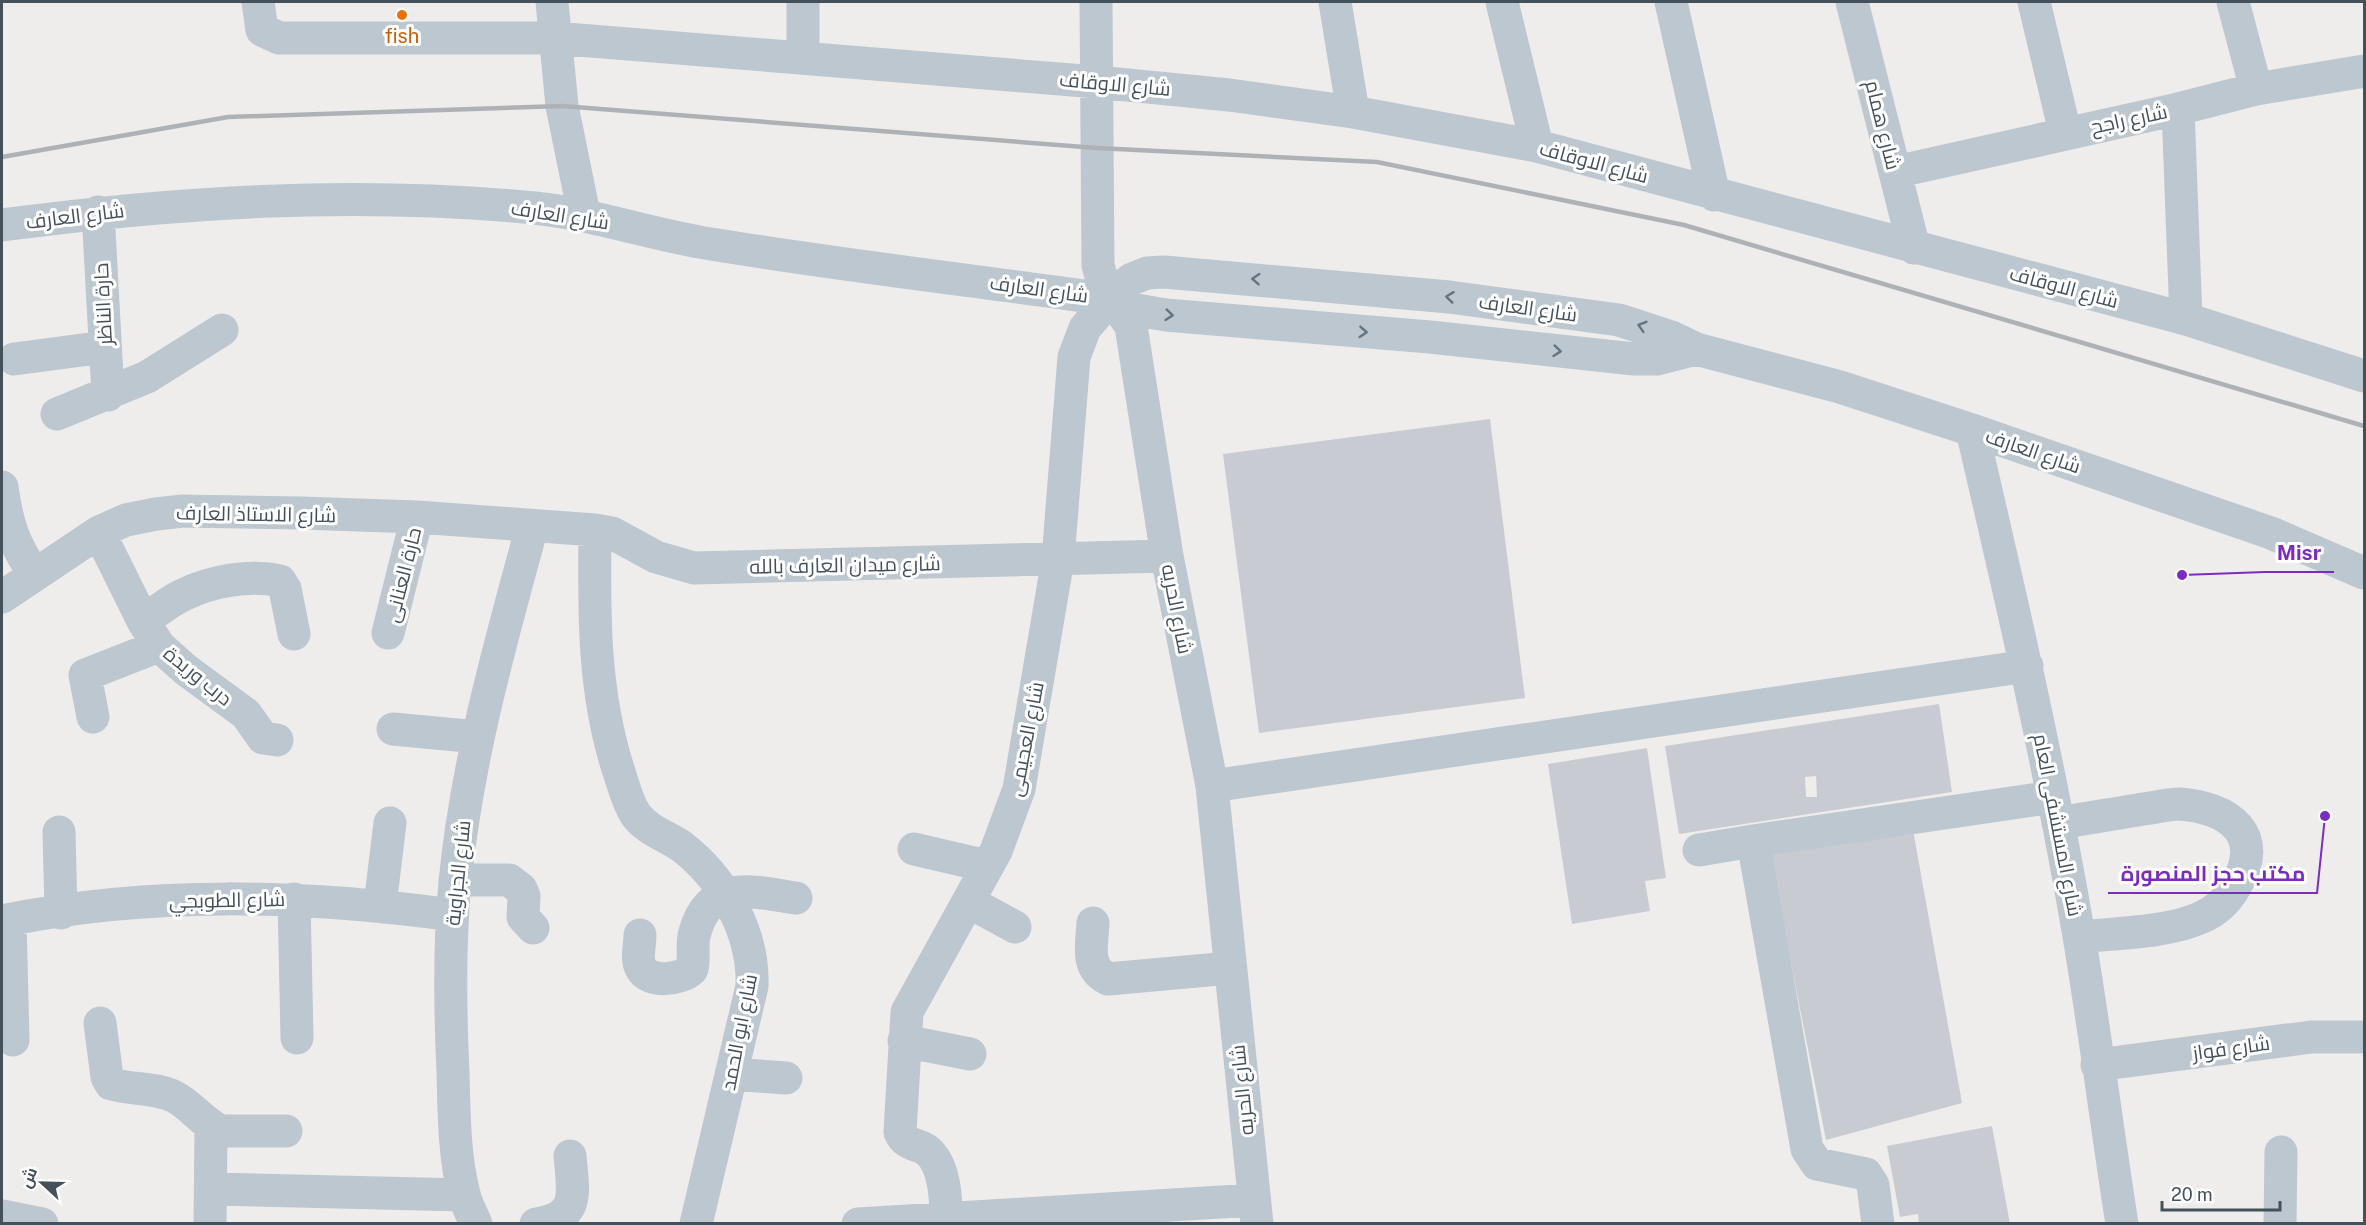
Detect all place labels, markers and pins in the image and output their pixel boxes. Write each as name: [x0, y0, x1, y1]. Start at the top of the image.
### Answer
marker: fish: [395, 8, 409, 22]
place label: fish: [385, 24, 419, 48]
callout: Misr: [2265, 533, 2334, 572]
callout: مكتب حجز المنصورة: [2108, 854, 2317, 893]

